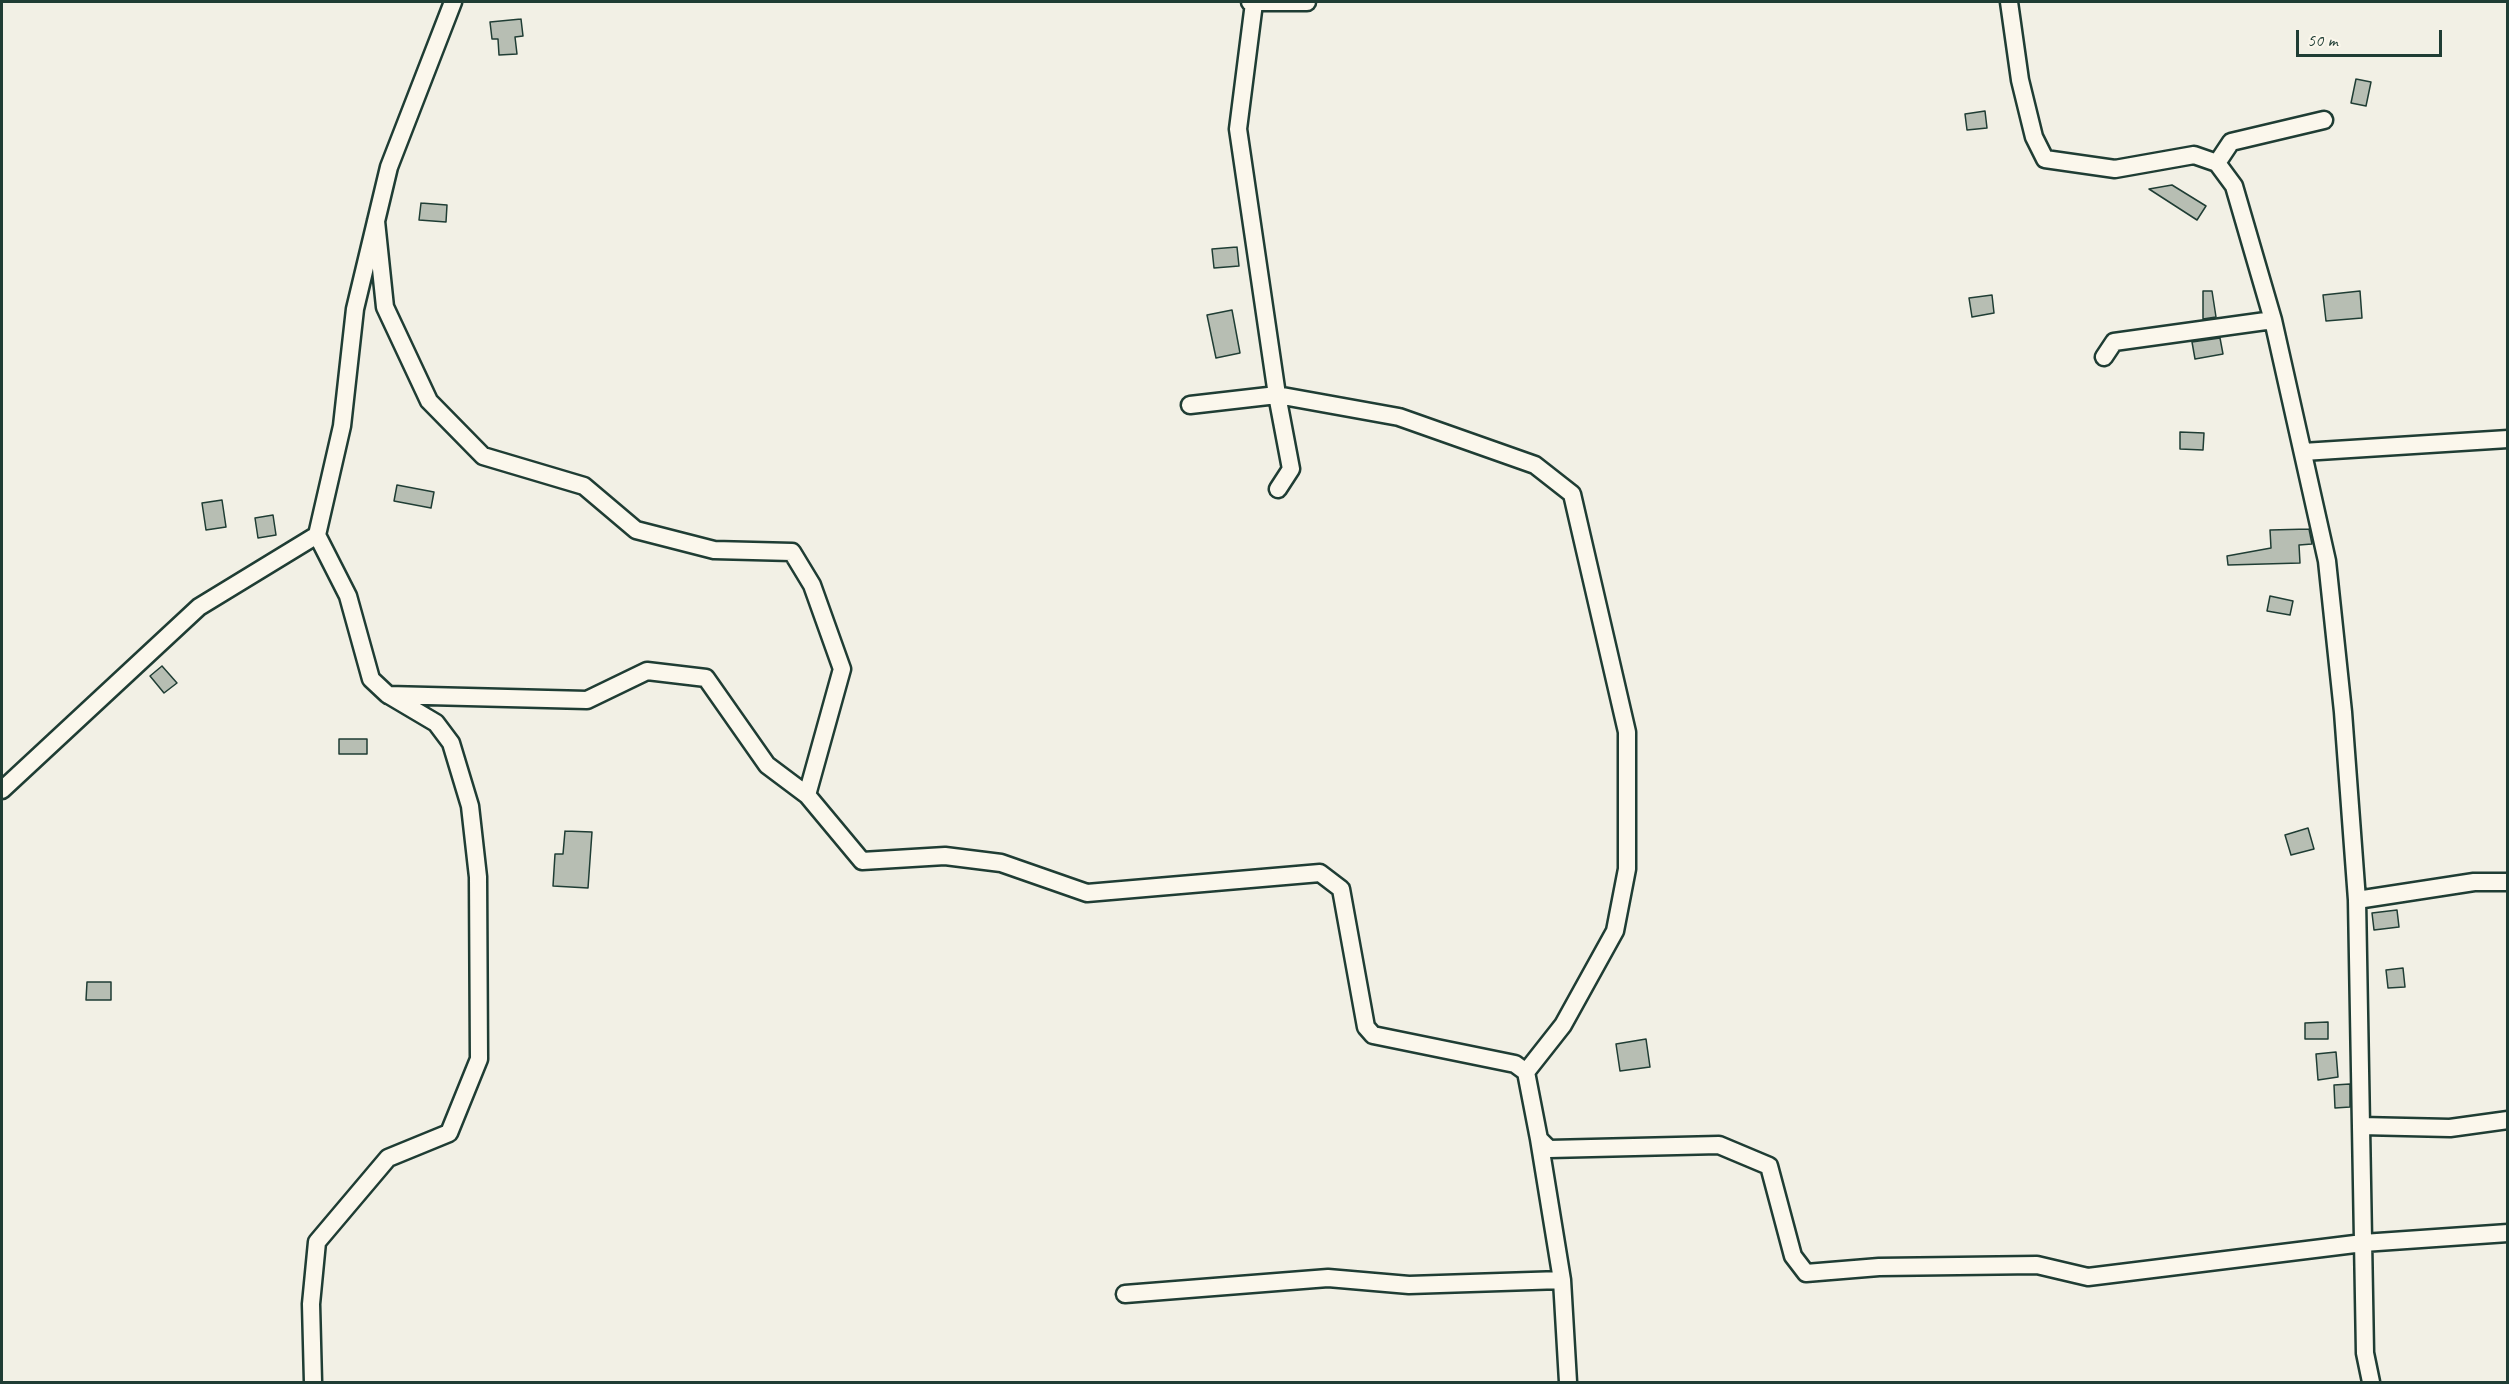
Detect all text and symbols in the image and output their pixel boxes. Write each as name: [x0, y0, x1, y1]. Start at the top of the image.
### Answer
scale bar: [2299, 18, 2444, 56]
text: 50 m: [2307, 29, 2338, 51]

